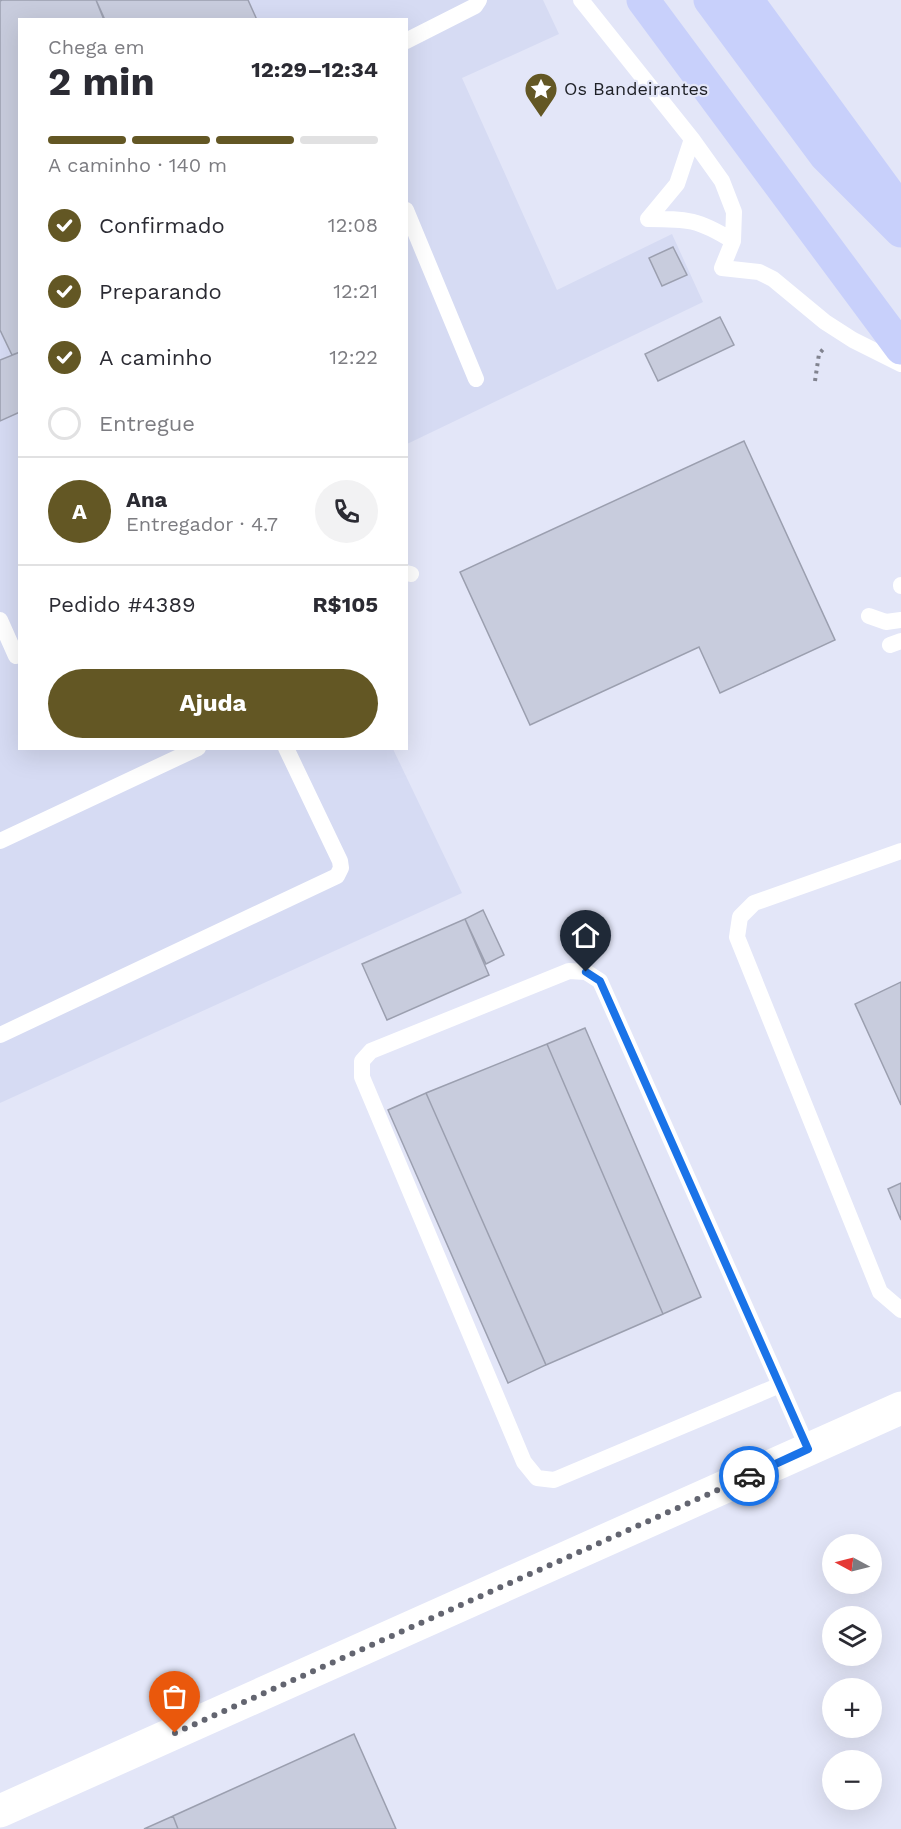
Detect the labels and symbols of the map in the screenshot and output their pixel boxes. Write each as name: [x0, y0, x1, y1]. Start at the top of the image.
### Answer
place icon: Os Bandeirantes: [523, 71, 559, 118]
place label: Os Bandeirantes: [564, 78, 708, 99]
pin: [560, 910, 611, 972]
courier: [719, 1446, 779, 1506]
north arrow: [822, 1534, 882, 1594]
pin: [149, 1671, 200, 1733]

